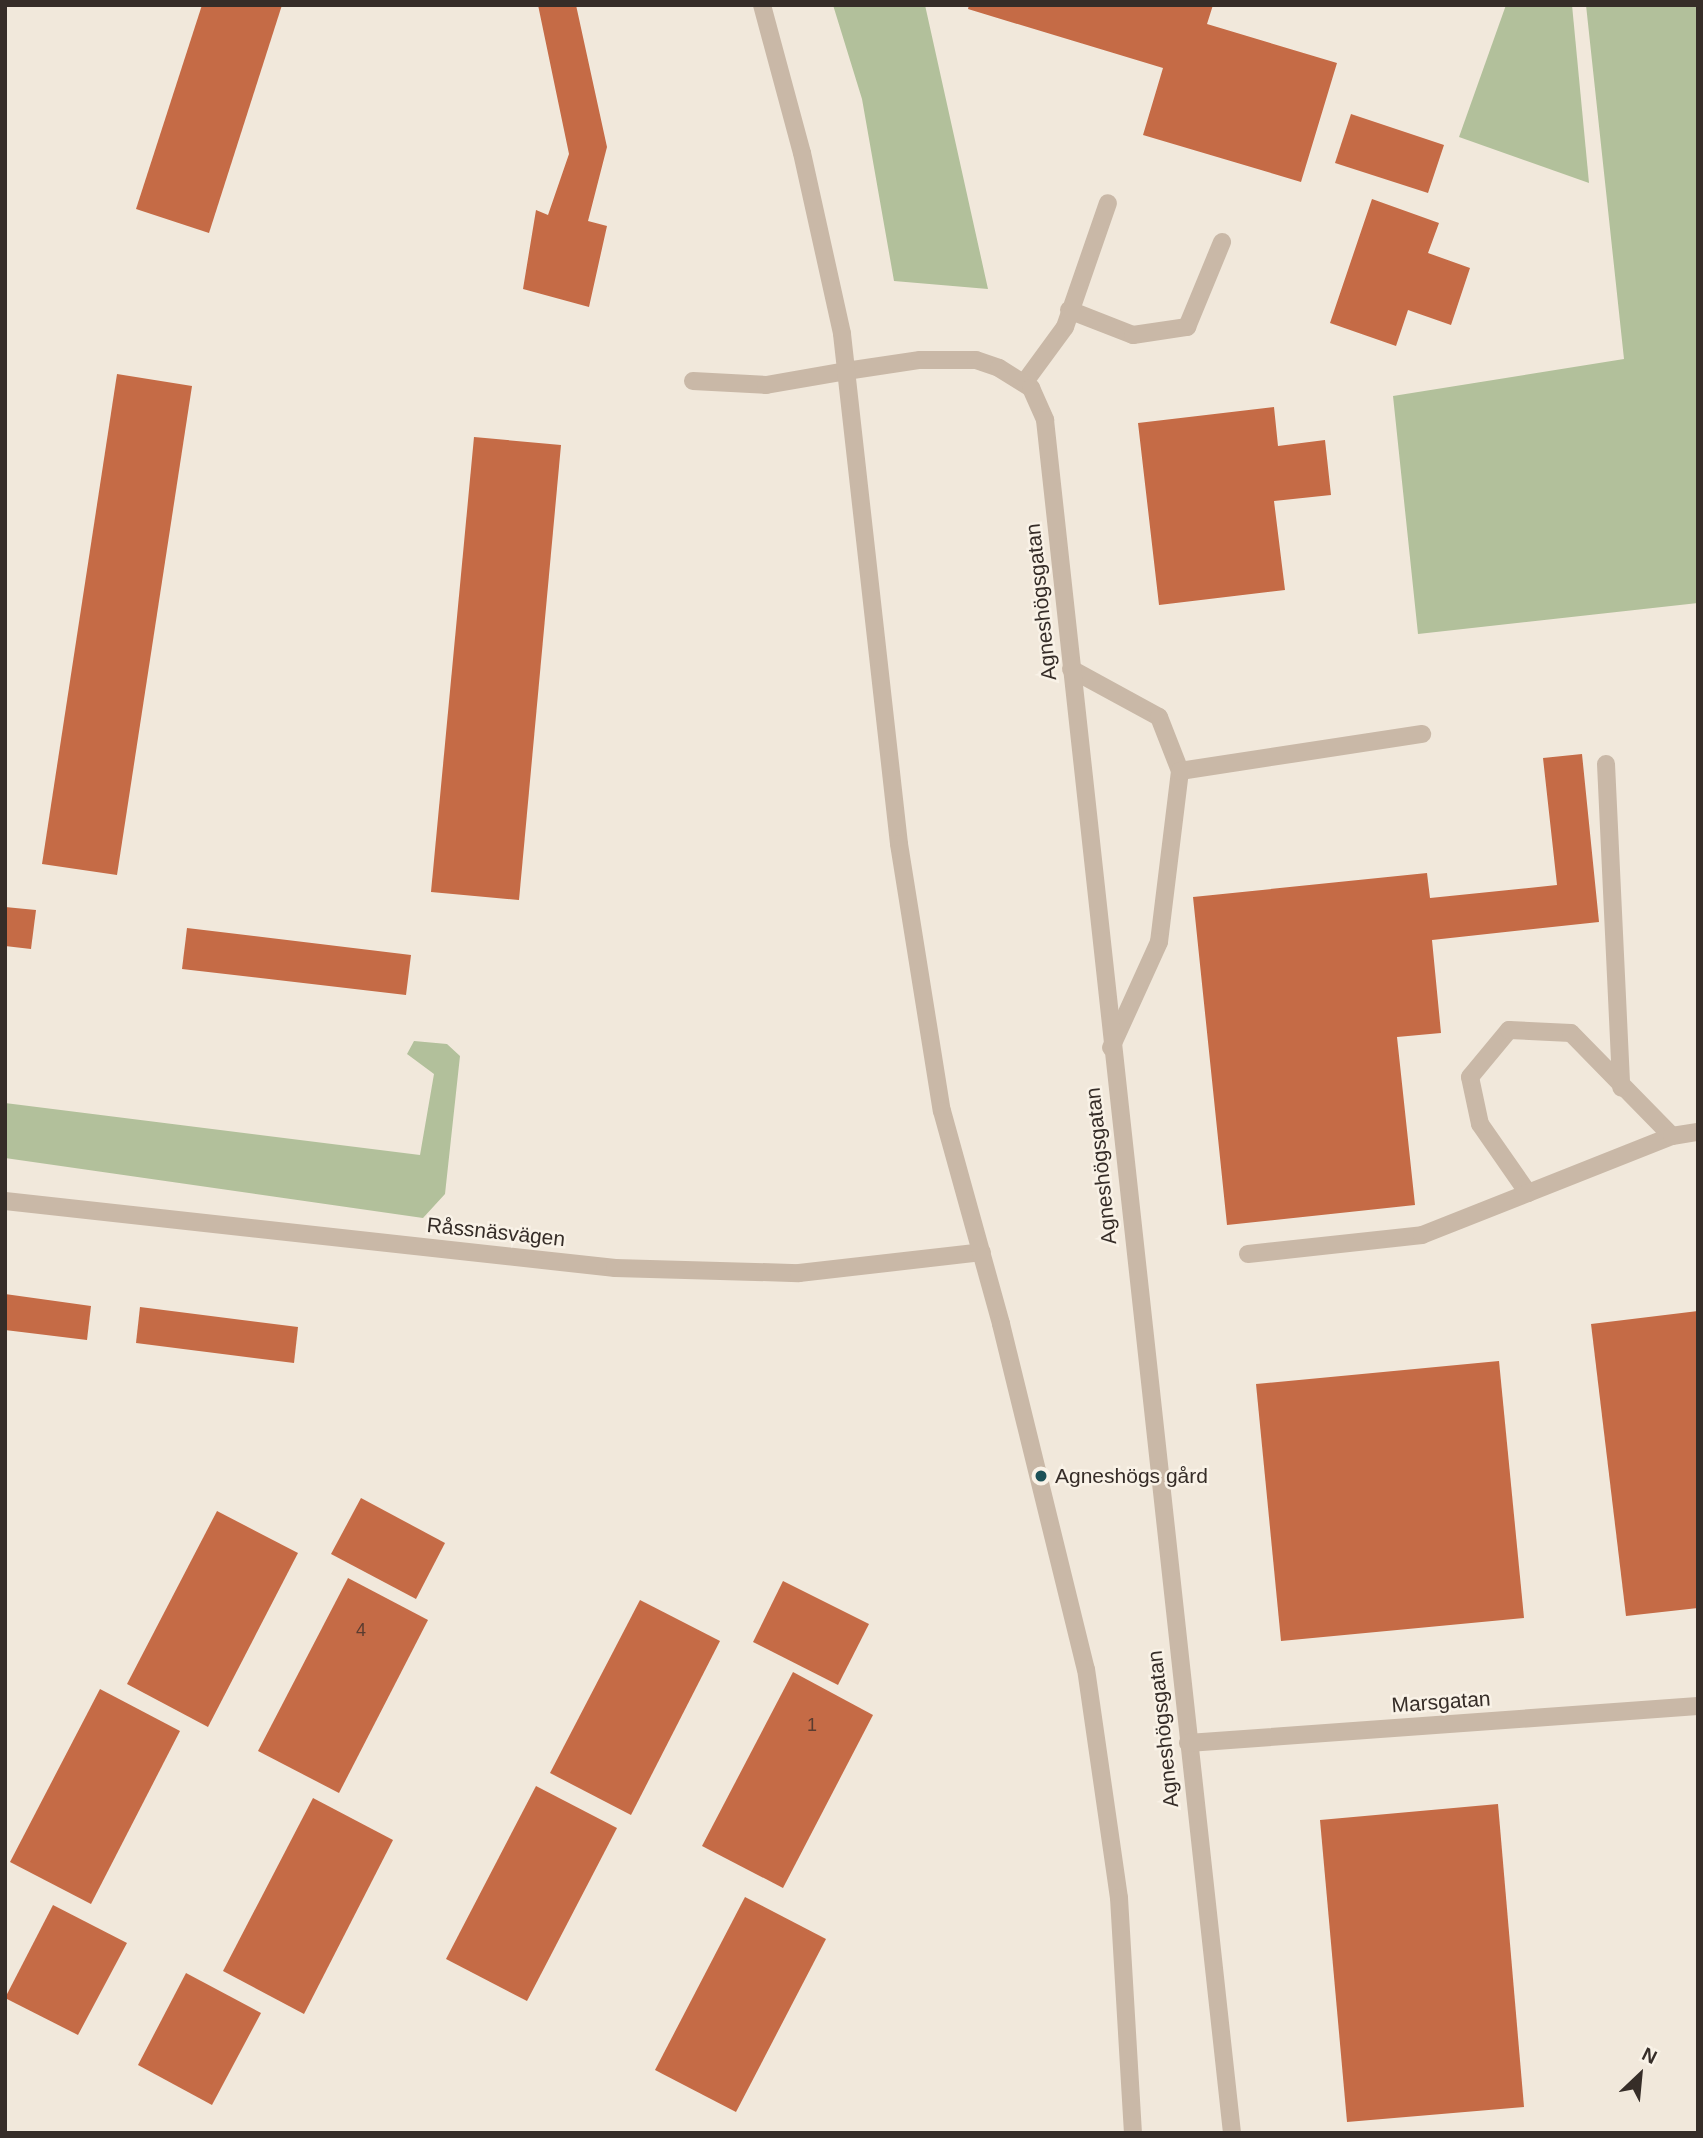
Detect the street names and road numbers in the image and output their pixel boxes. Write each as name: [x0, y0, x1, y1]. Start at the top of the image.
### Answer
street label: Agneshögsgatan: [1020, 522, 1062, 682]
street label: Agneshögsgatan: [1080, 1086, 1122, 1246]
street label: Råssnäsvägen: [426, 1212, 566, 1252]
street label: Agneshögsgatan: [1142, 1649, 1184, 1809]
street label: Marsgatan: [1391, 1686, 1491, 1718]

